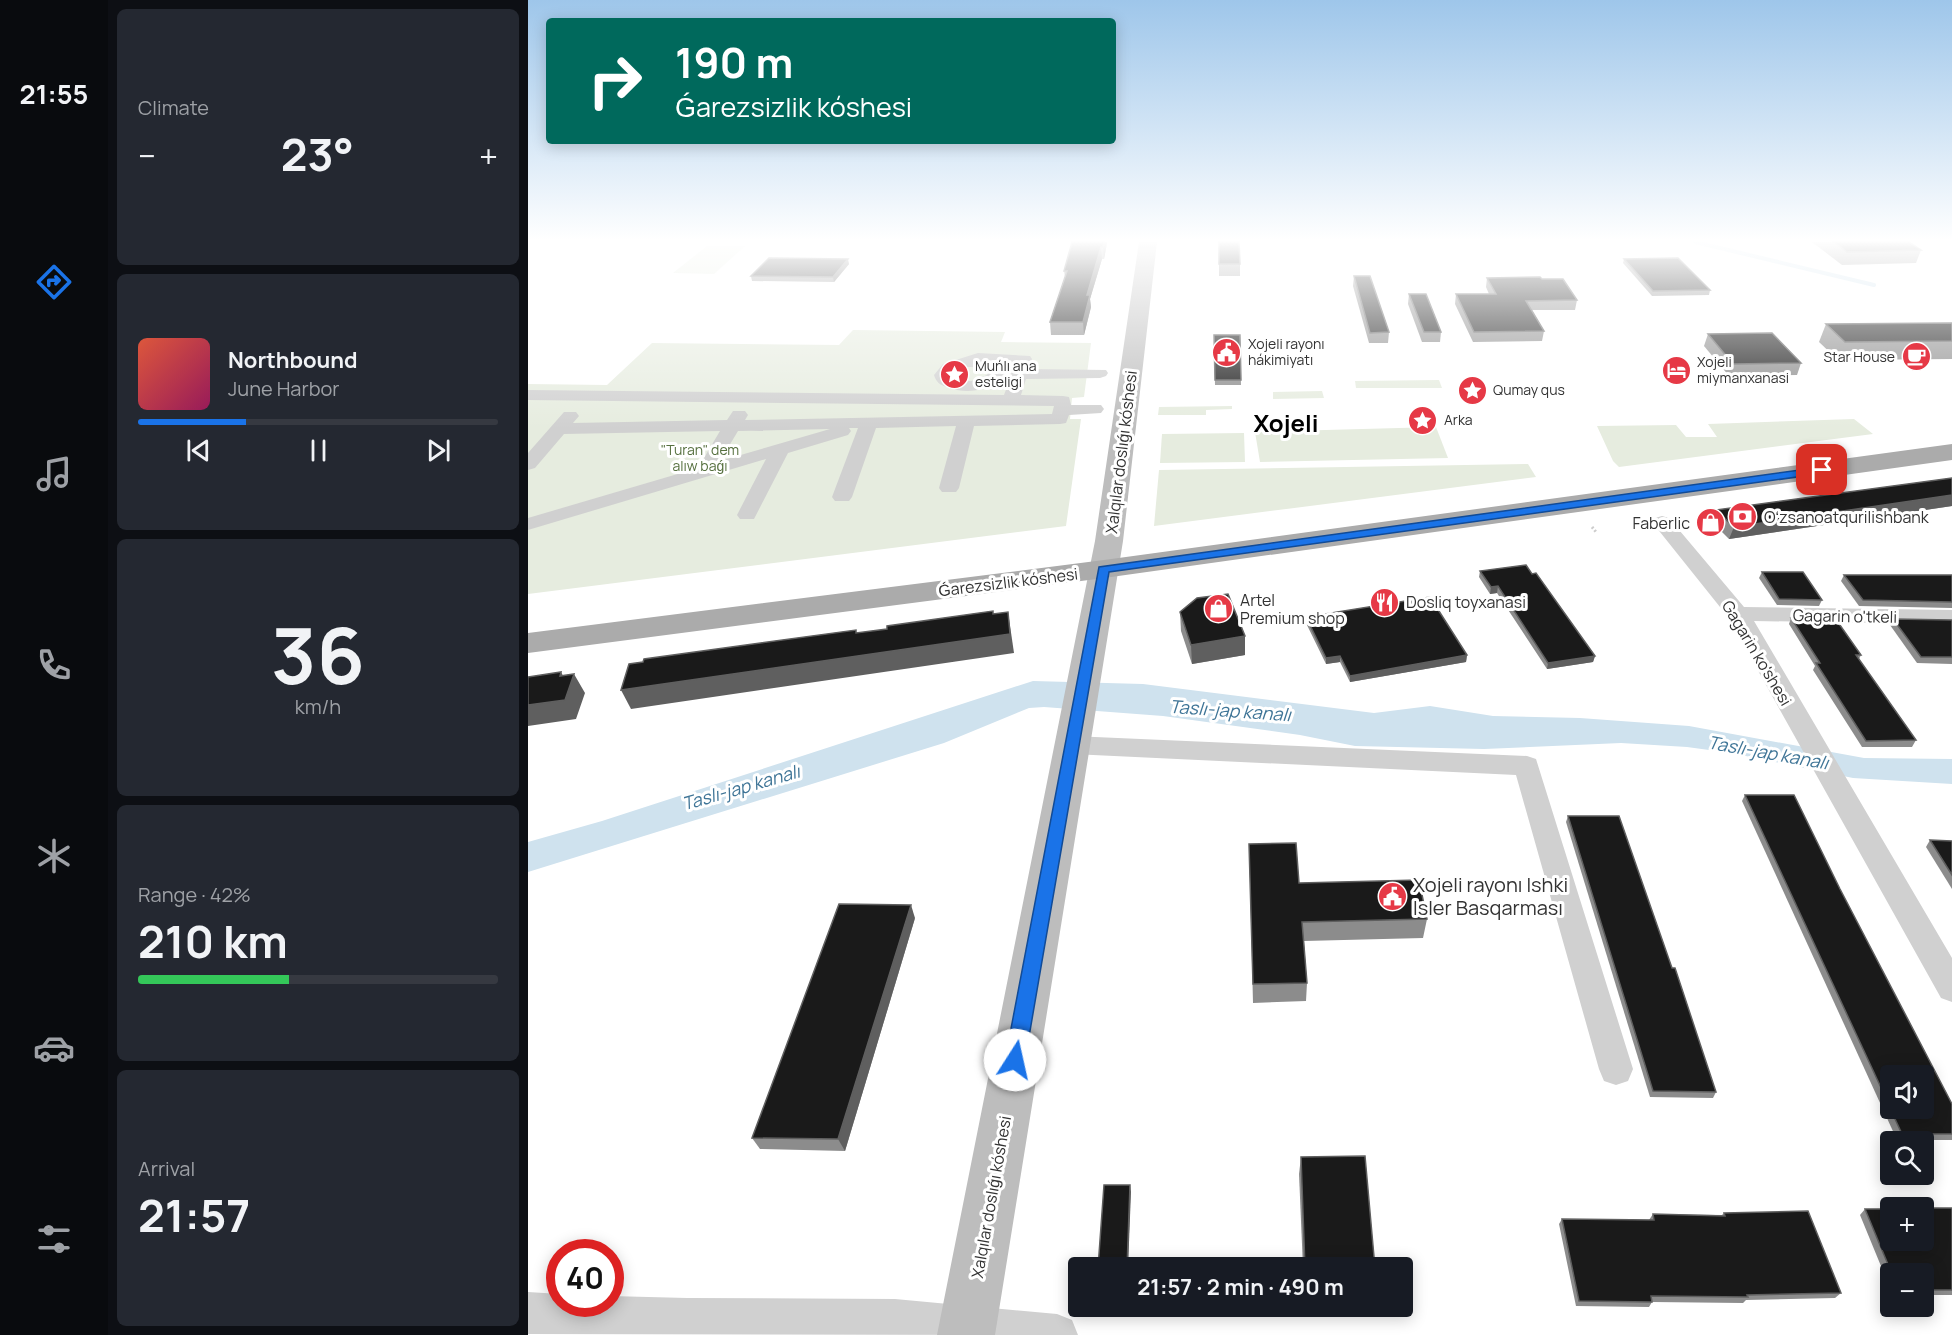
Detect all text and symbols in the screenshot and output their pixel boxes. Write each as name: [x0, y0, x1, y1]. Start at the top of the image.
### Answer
text: 190 m: [675, 33, 793, 91]
icon: right: [576, 42, 654, 120]
text: 21:55: [20, 75, 88, 112]
text: Ǵarezsizlik kóshesi: [675, 88, 912, 125]
text: Climate: [138, 94, 209, 121]
text: 23°: [281, 123, 354, 185]
text: −: [138, 133, 156, 178]
text: +: [479, 133, 498, 178]
icon: directions: [33, 261, 75, 303]
place label: Xojeli rayonı hákimiyatı: [1248, 334, 1325, 369]
public building icon: Xojeli rayonı hákimiyatı: [1211, 336, 1243, 368]
cafe icon: Star House: [1900, 341, 1932, 373]
text: Northbound: [228, 345, 358, 375]
place label: Star House: [1823, 347, 1895, 366]
place label: Xojeli miymanxanasi: [1697, 352, 1789, 387]
hotel icon: Xojeli miymanxanasi: [1660, 354, 1692, 386]
place label: Muńlı ana esteligi: [975, 356, 1037, 391]
place icon: Muńlı ana esteligi: [938, 358, 970, 390]
street label: Xalqılar doslıǵı kóshesi: [1100, 369, 1142, 535]
place icon: Qumay qus: [1456, 374, 1488, 406]
text: June Harbor: [228, 375, 340, 402]
place label: Qumay qus: [1493, 380, 1565, 399]
place icon: Arka: [1407, 404, 1439, 436]
district label: Xojeli: [1254, 406, 1318, 439]
place label: Arka: [1444, 410, 1473, 429]
icon: previous: [182, 434, 215, 467]
icon: pause: [302, 434, 335, 467]
icon: next: [422, 434, 455, 467]
park label: "Turan" dem alıw baǵı: [661, 440, 739, 475]
pin: [1796, 444, 1847, 495]
icon: music: [33, 453, 75, 495]
icon: arrive: [1805, 453, 1838, 486]
bank icon: Oʻzsanoatqurilishbank: [1727, 501, 1759, 533]
place label: Oʻzsanoatqurilishbank: [1764, 506, 1930, 528]
shop icon: Faberlic: [1695, 507, 1727, 539]
place label: Faberlic: [1632, 512, 1690, 534]
street label: Ǵarezsizlik kóshesi: [937, 563, 1079, 601]
restaurant icon: Dosliq toyxanasi: [1369, 586, 1401, 618]
place label: Artel Premium shop: [1240, 589, 1345, 629]
place label: Dosliq toyxanasi: [1406, 591, 1526, 613]
shop icon: Artel Premium shop: [1203, 593, 1235, 625]
street label: Gagarin ko'shesi: [1717, 596, 1797, 710]
text: 36: [271, 601, 365, 707]
street label: Gagarin o'tkeli: [1793, 604, 1897, 628]
icon: phone: [33, 644, 75, 686]
text: km/h: [295, 693, 341, 720]
water label: Taslı-jap kanalı: [1169, 694, 1293, 726]
water label: Taslı-jap kanalı: [1706, 730, 1832, 775]
water label: Taslı-jap kanalı: [679, 758, 804, 815]
icon: climate: [33, 835, 75, 877]
place label: Xojeli rayonı Ishki Isler Basqarması: [1413, 871, 1568, 921]
public building icon: Xojeli rayonı Ishki Isler Basqarması: [1376, 880, 1408, 912]
text: Range · 42%: [138, 881, 251, 908]
text: 210 km: [138, 910, 288, 972]
icon: car: [33, 1027, 75, 1069]
position arrow: [983, 1028, 1047, 1092]
map controls: [1880, 1065, 1934, 1317]
button: sound: [1880, 1065, 1934, 1119]
street label: Xalqılar doslıǵı kóshesi: [966, 1114, 1016, 1280]
button: search: [1880, 1131, 1934, 1185]
text: Arrival: [138, 1155, 195, 1182]
text: 21:57: [138, 1184, 250, 1246]
button: +: [1880, 1197, 1934, 1251]
icon: filters: [33, 1218, 75, 1260]
speed limit sign: 40: [546, 1239, 624, 1317]
button: −: [1880, 1263, 1934, 1317]
text: 21:57 · 2 min · 490 m: [1137, 1272, 1344, 1302]

